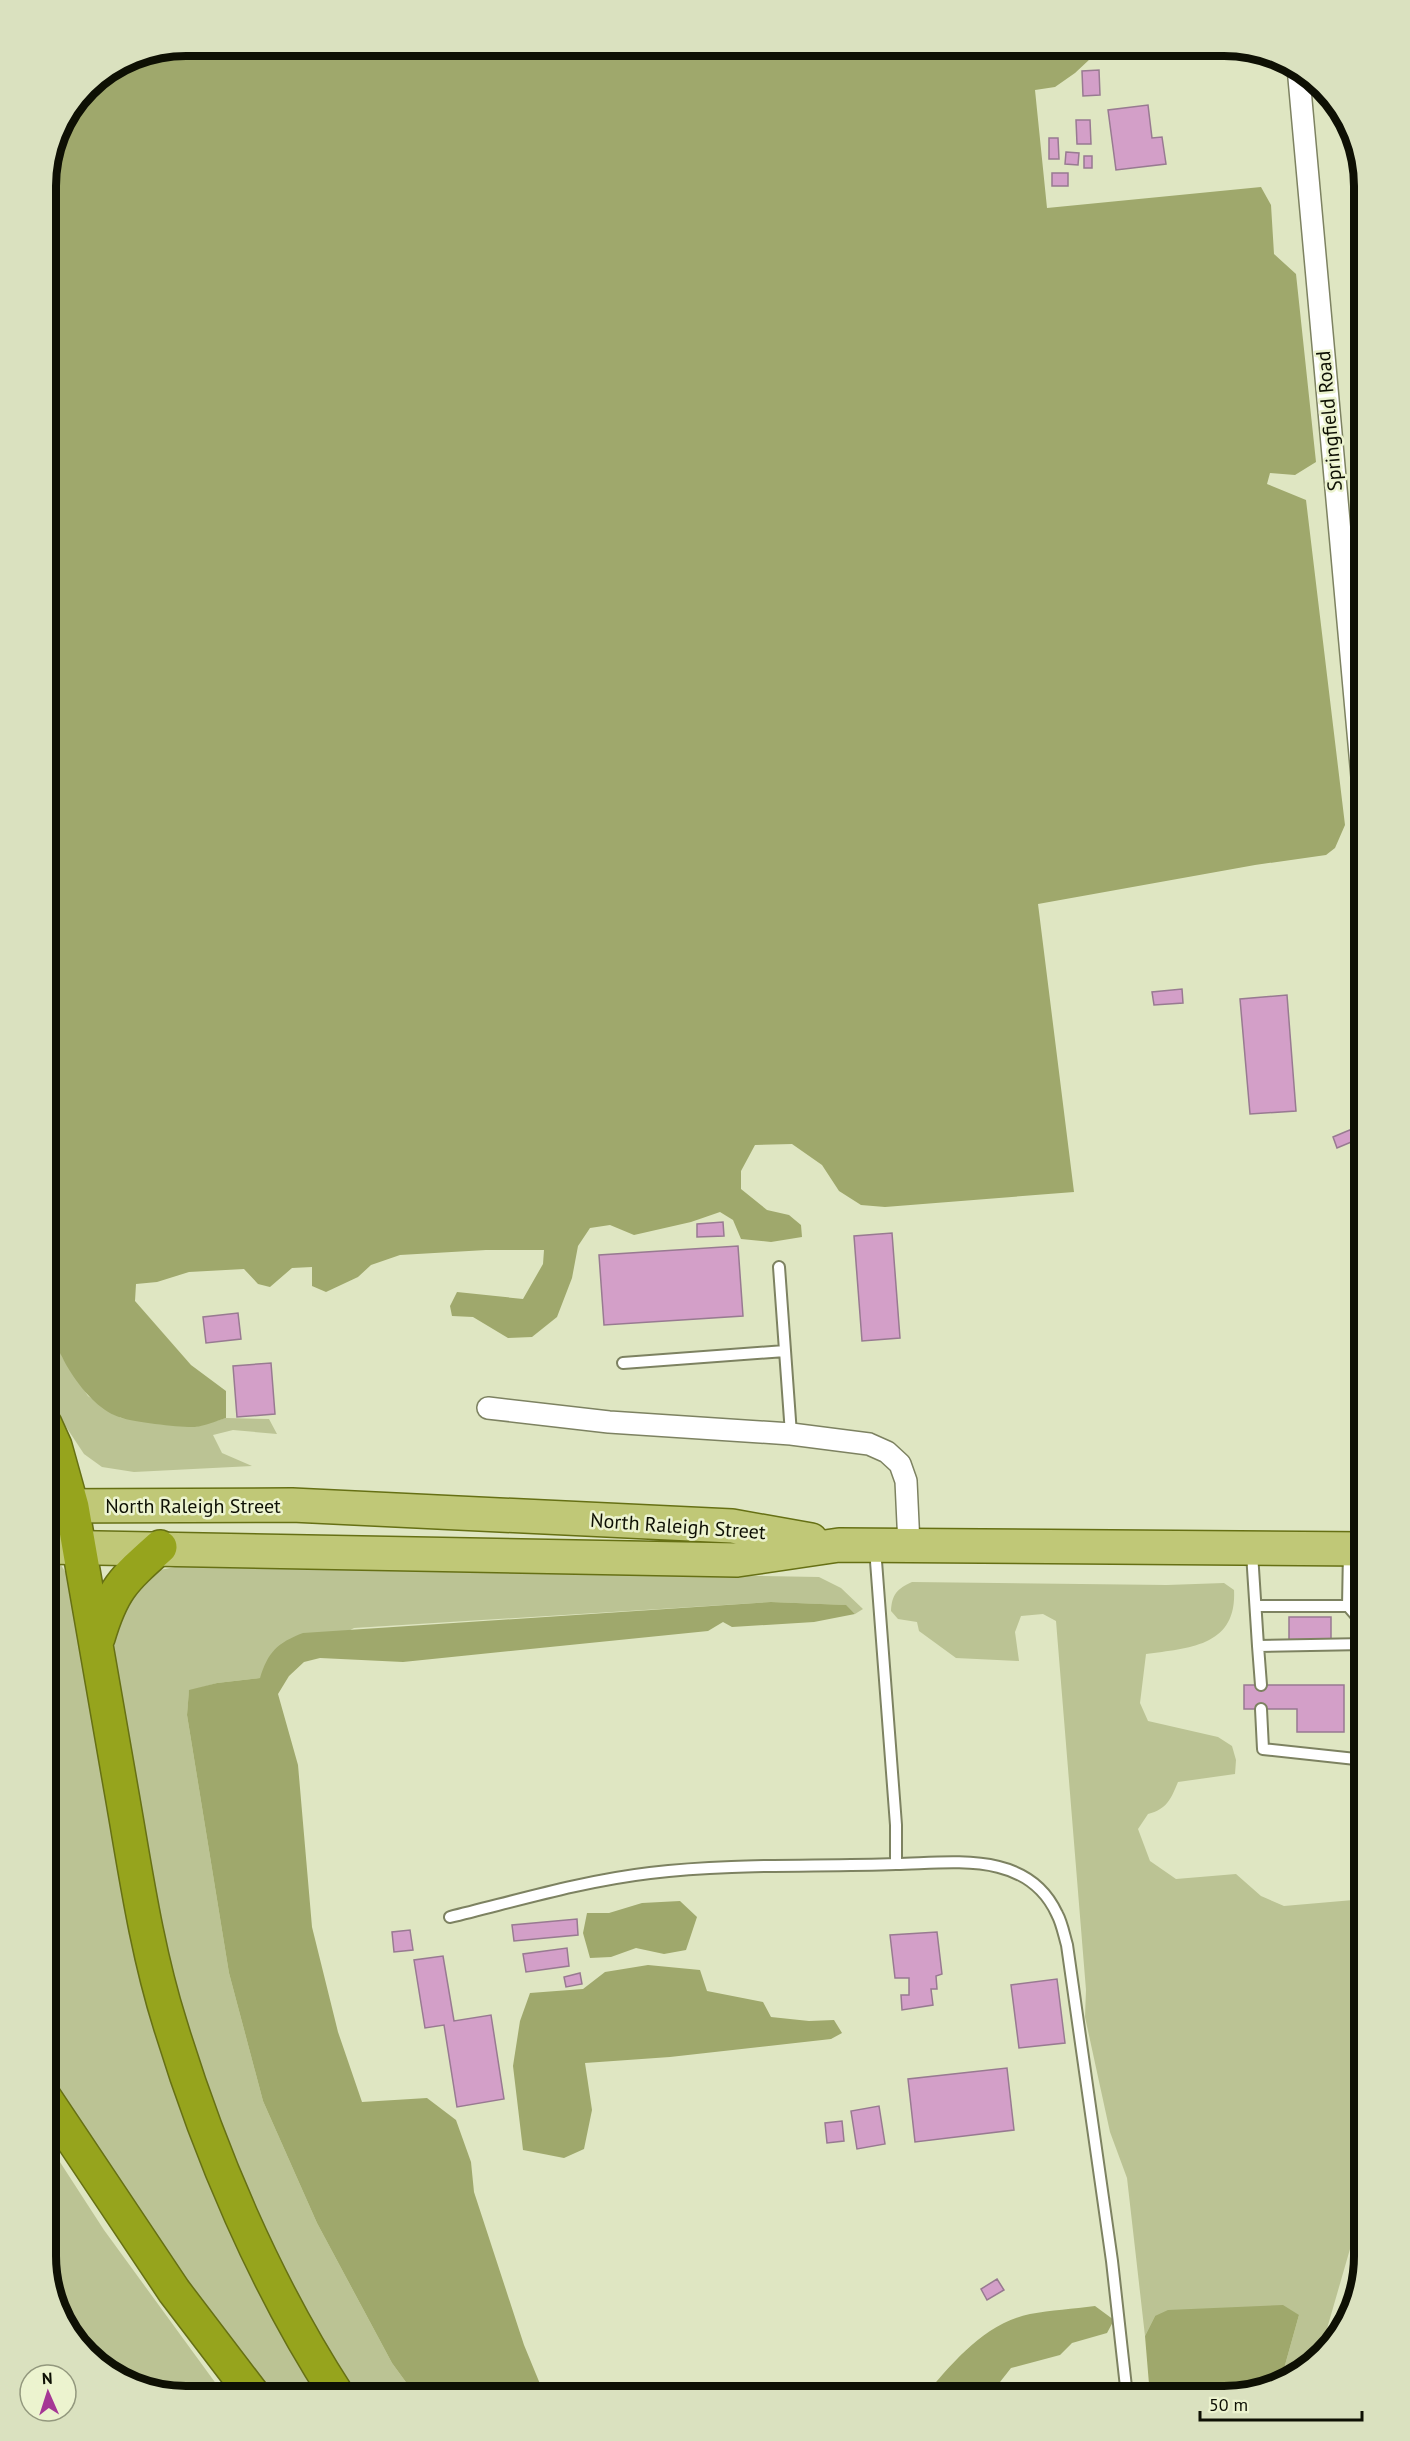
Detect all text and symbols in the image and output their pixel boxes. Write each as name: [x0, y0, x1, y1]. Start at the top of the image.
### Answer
street label: Springfield Road: [1310, 350, 1348, 492]
street label: North Raleigh Street: [105, 1493, 281, 1519]
street label: North Raleigh Street: [589, 1507, 767, 1545]
north arrow: [18, 2363, 78, 2423]
text: N: [41, 2368, 53, 2388]
scale bar: [1200, 2384, 1362, 2422]
text: 50 m: [1209, 2393, 1248, 2416]

